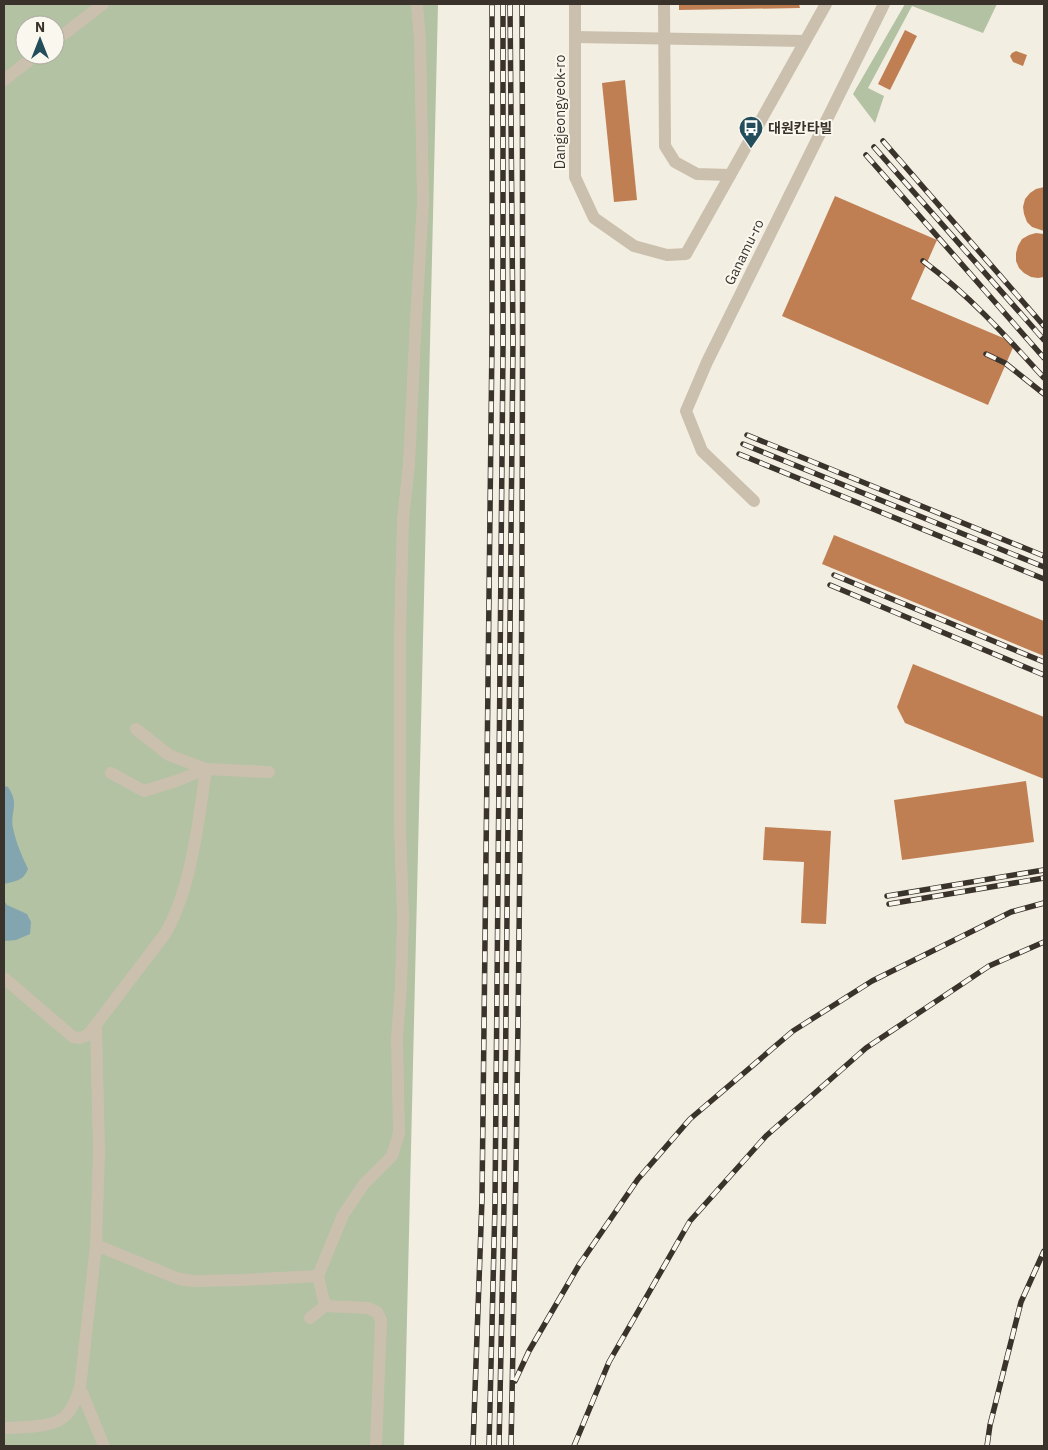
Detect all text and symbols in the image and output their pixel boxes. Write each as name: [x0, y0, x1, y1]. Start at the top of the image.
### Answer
north arrow: [15, 15, 65, 65]
text: N: [35, 18, 45, 36]
street label: Dangjeongyeok-ro: [551, 55, 569, 169]
bus stop icon: 대원칸타빌: [738, 115, 764, 149]
place label: 대원칸타빌: [768, 119, 832, 137]
street label: Ganamu-ro: [720, 216, 768, 288]

